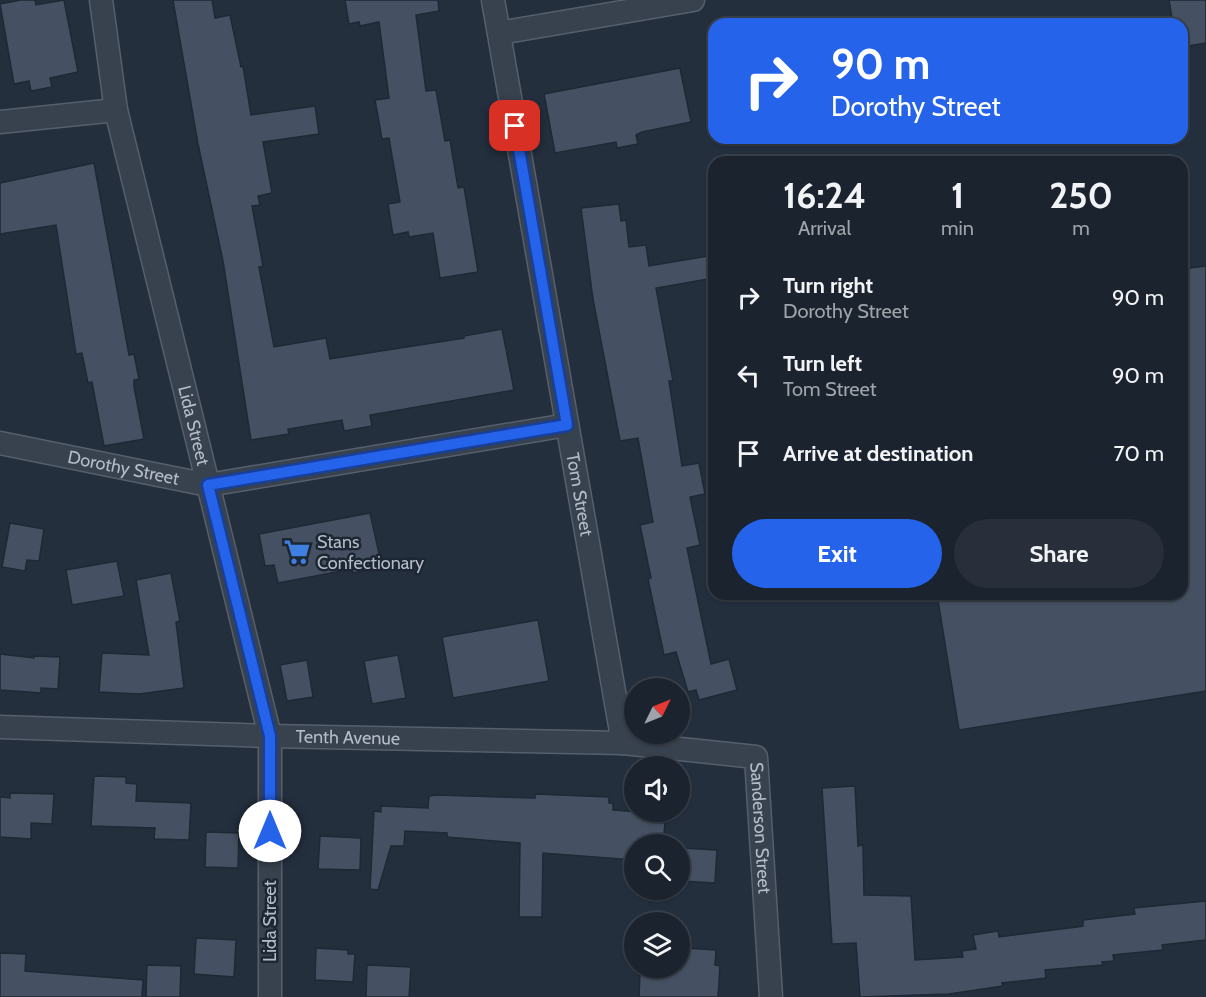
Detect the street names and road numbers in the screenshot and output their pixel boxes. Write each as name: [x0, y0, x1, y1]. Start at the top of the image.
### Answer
street label: Lida Street: [173, 383, 214, 468]
street label: Dorothy Street: [66, 446, 181, 490]
street label: Tom Street: [561, 451, 598, 538]
street label: Tenth Avenue: [295, 726, 400, 750]
street label: Sanderson Street: [745, 761, 776, 894]
street label: Lida Street: [259, 880, 281, 962]

